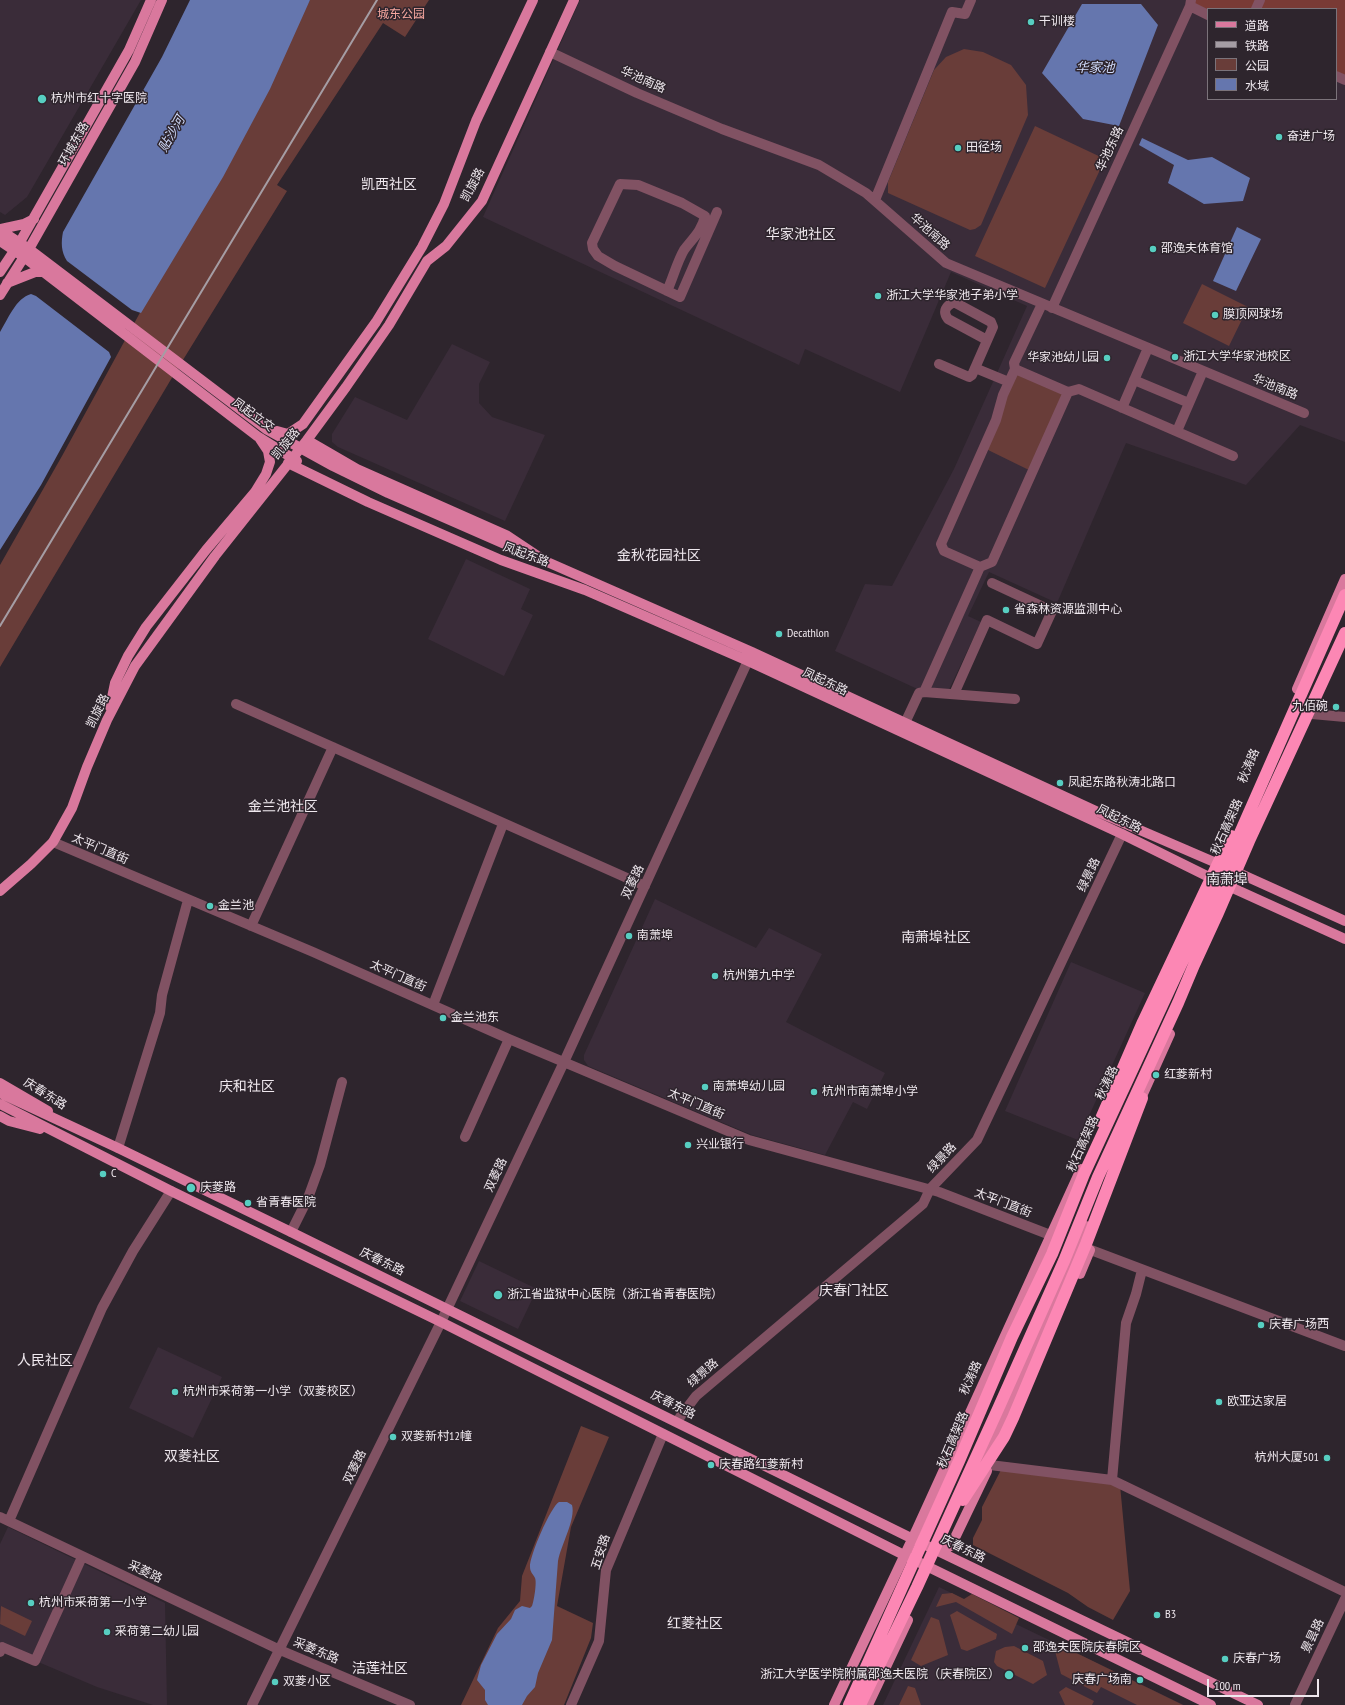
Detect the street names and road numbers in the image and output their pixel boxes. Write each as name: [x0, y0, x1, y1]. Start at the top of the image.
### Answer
street label: 华池南路: [618, 64, 668, 96]
street label: 环城东路: [56, 120, 92, 168]
street label: 华池东路: [1093, 124, 1127, 174]
street label: 凯旋路: [458, 166, 488, 204]
street label: 华池南路: [907, 211, 953, 253]
street label: 华池南路: [1250, 371, 1300, 403]
street label: 凤起立交: [229, 395, 277, 435]
street label: 凯旋路: [269, 425, 303, 463]
street label: 凤起东路: [501, 540, 551, 570]
street label: 凤起东路: [800, 665, 850, 699]
street label: 凯旋路: [84, 692, 112, 730]
street label: 秋涛路: [1235, 747, 1263, 785]
street label: 秋石高架路: [1208, 797, 1246, 857]
street label: 凤起东路: [1094, 802, 1144, 836]
street label: 太平门直街: [70, 831, 130, 867]
street label: 绿景路: [1075, 856, 1103, 894]
street label: 双菱路: [619, 863, 647, 901]
street label: 太平门直街: [368, 957, 428, 995]
street label: 秋涛路: [1093, 1064, 1121, 1102]
street label: 庆春东路: [21, 1075, 69, 1113]
street label: 太平门直街: [666, 1086, 726, 1122]
street label: 秋石高架路: [1064, 1114, 1102, 1174]
street label: 绿景路: [924, 1140, 960, 1176]
street label: 双菱路: [482, 1156, 510, 1194]
street label: 太平门直街: [972, 1186, 1034, 1220]
street label: 庆春东路: [357, 1245, 407, 1279]
street label: 绿景路: [685, 1356, 721, 1390]
street label: 秋涛路: [957, 1359, 985, 1397]
street label: 庆春东路: [648, 1388, 698, 1422]
street label: 秋石高架路: [935, 1410, 971, 1470]
street label: 双菱路: [341, 1448, 369, 1486]
street label: 庆春东路: [938, 1532, 988, 1566]
street label: 五安路: [589, 1533, 613, 1571]
street label: 采菱路: [126, 1558, 164, 1586]
street label: 景昙路: [1299, 1617, 1327, 1655]
street label: 采菱东路: [291, 1635, 341, 1667]

